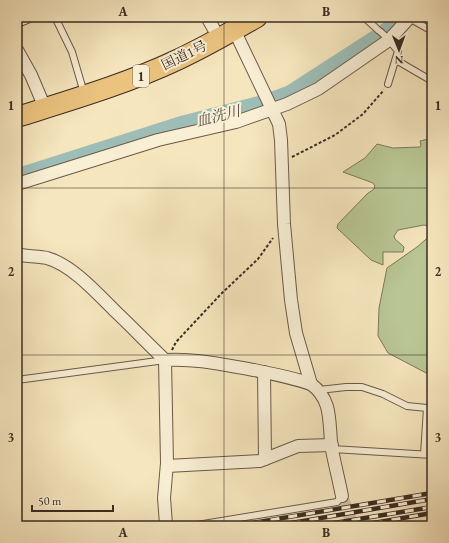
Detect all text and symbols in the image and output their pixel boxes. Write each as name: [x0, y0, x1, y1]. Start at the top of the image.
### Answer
text: A: [117, 3, 128, 20]
text: B: [322, 3, 330, 20]
north arrow: [379, 30, 419, 70]
street label: 国道1号: [158, 36, 210, 74]
text: N: [395, 53, 404, 67]
road number: 1: [133, 65, 149, 87]
text: 1: [8, 97, 15, 114]
text: 1: [435, 97, 442, 114]
water label: 血洗川: [194, 100, 244, 130]
text: 2: [8, 263, 15, 280]
text: 2: [435, 263, 442, 280]
text: 3: [8, 429, 15, 446]
text: 3: [435, 429, 442, 446]
scale bar: [32, 487, 113, 513]
text: 50 m: [38, 493, 62, 509]
text: A: [117, 524, 128, 541]
text: B: [322, 524, 330, 541]

